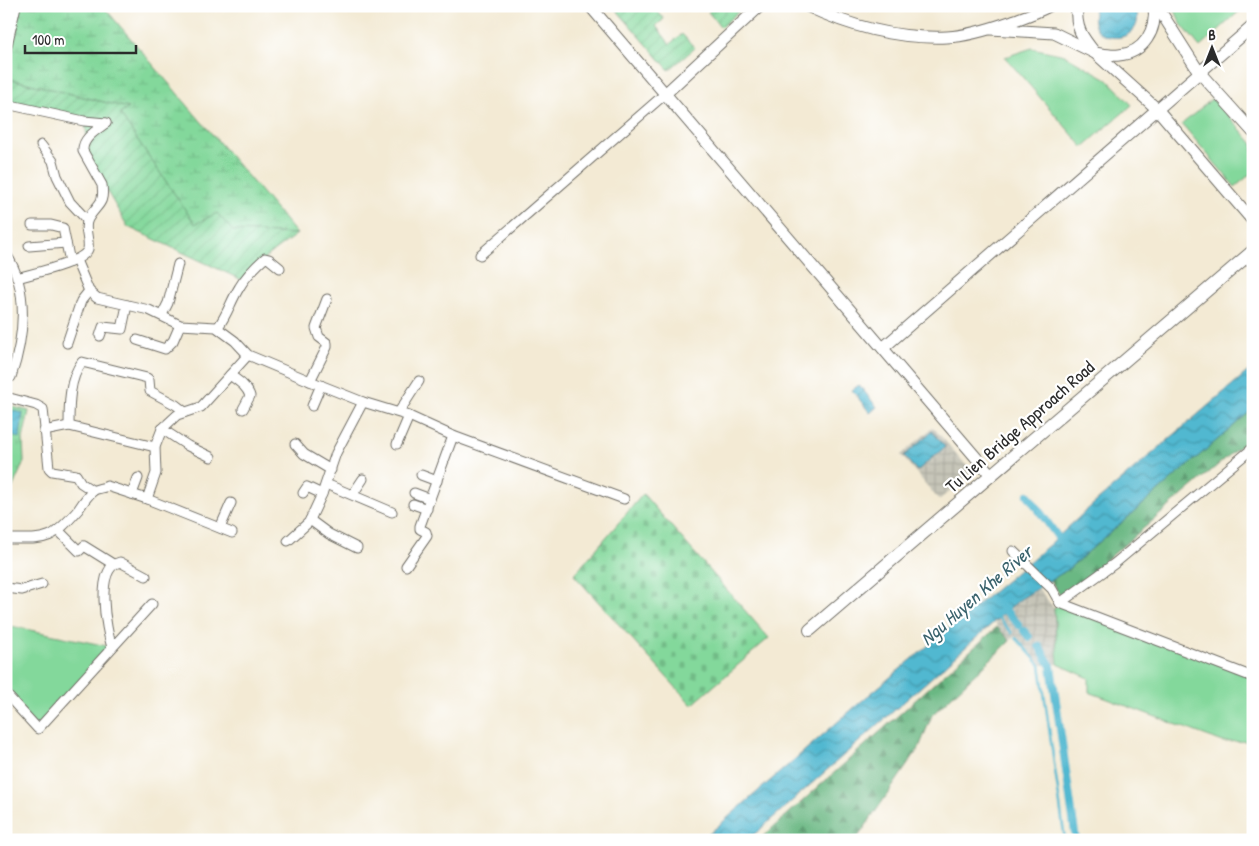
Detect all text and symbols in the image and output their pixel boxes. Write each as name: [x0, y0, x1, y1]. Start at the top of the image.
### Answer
scale bar: [25, 22, 136, 54]
north arrow: [1186, 22, 1236, 72]
text: B: [1208, 25, 1216, 44]
text: 100 m: [32, 29, 65, 50]
street label: Tu Lien Bridge Approach Road: [940, 355, 1100, 498]
water label: Ngu Huyen Khe River: [914, 537, 1040, 651]

